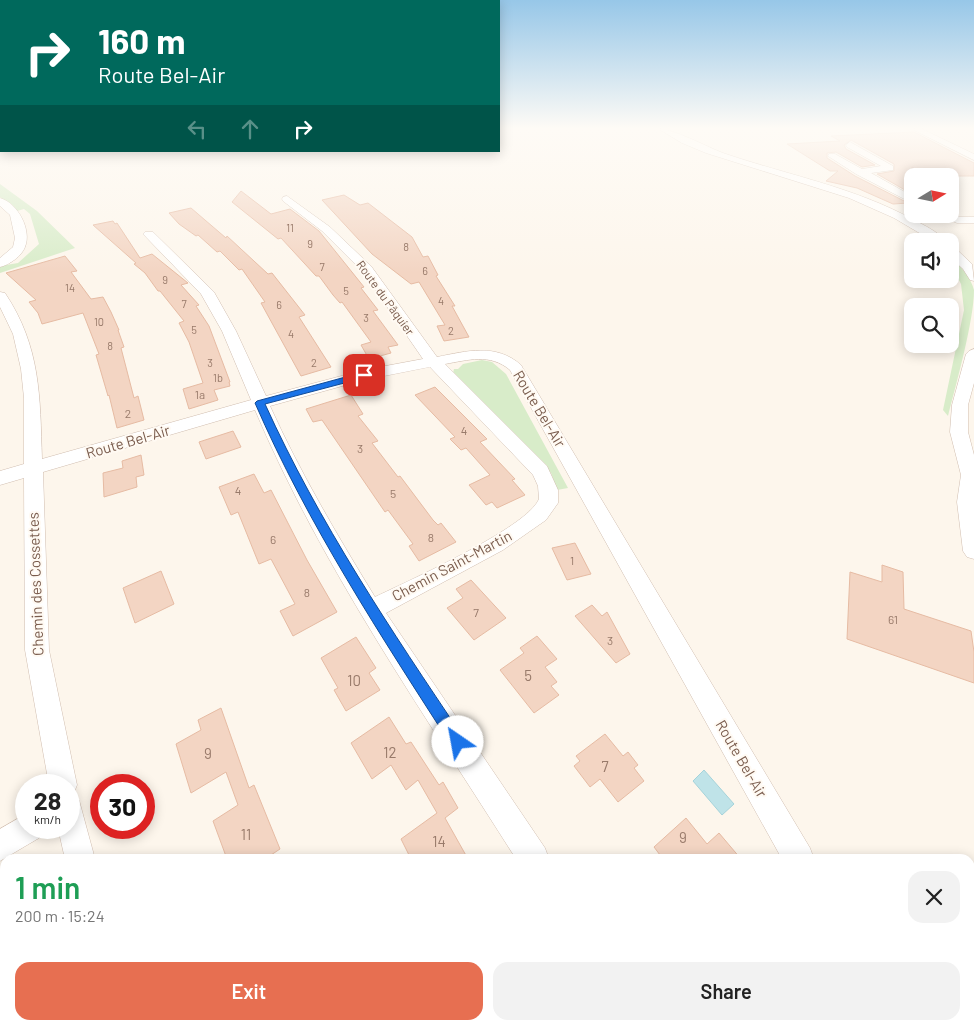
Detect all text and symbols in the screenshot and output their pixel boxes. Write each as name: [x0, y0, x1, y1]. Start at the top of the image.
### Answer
text: 160 m: [98, 19, 185, 61]
icon: right: [15, 20, 80, 85]
text: Route Bel-Air: [98, 61, 225, 87]
icon: left: [183, 115, 211, 143]
icon: ahead: [236, 115, 264, 143]
icon: right: [289, 115, 317, 143]
north arrow: [904, 168, 959, 222]
map controls: [904, 168, 959, 353]
house number: 11: [286, 221, 294, 234]
button: sound: [904, 233, 959, 288]
house number: 9: [307, 237, 313, 250]
house number: 8: [403, 240, 409, 253]
street label: Route du Pâquier: [354, 257, 418, 338]
house number: 7: [319, 260, 325, 273]
house number: 6: [422, 264, 428, 277]
house number: 9: [162, 273, 168, 286]
house number: 14: [65, 281, 75, 294]
house number: 5: [343, 284, 349, 297]
house number: 4: [438, 294, 444, 307]
house number: 7: [181, 297, 187, 310]
house number: 6: [276, 298, 282, 311]
button: search: [904, 298, 959, 353]
house number: 3: [363, 311, 369, 324]
house number: 10: [94, 315, 104, 328]
house number: 5: [191, 323, 197, 336]
house number: 2: [448, 324, 454, 337]
house number: 4: [288, 327, 294, 340]
house number: 8: [107, 339, 113, 352]
pin: [343, 354, 385, 396]
house number: 3: [207, 356, 213, 369]
house number: 2: [311, 356, 317, 369]
icon: arrive: [350, 361, 378, 389]
street label: Route Bel-Air: [510, 367, 570, 451]
house number: 1b: [213, 371, 223, 384]
house number: 1a: [195, 387, 205, 401]
house number: 2: [125, 406, 131, 420]
street label: Route Bel-Air: [84, 420, 172, 462]
house number: 4: [461, 423, 467, 437]
house number: 3: [357, 441, 363, 455]
house number: 4: [235, 483, 241, 497]
house number: 5: [390, 486, 396, 500]
street label: Chemin des Cossettes: [23, 512, 47, 656]
street label: Chemin Saint-Martin: [388, 526, 515, 604]
house number: 8: [428, 530, 434, 544]
house number: 6: [270, 532, 276, 546]
house number: 1: [570, 553, 574, 567]
house number: 8: [304, 585, 310, 599]
house number: 7: [473, 605, 479, 619]
house number: 61: [888, 612, 898, 626]
house number: 3: [607, 633, 613, 647]
house number: 5: [524, 666, 532, 684]
house number: 10: [347, 671, 361, 689]
position arrow: [431, 715, 483, 767]
street label: Route Bel-Air: [712, 716, 772, 801]
house number: 12: [383, 743, 397, 761]
house number: 9: [204, 744, 212, 762]
house number: 7: [601, 757, 609, 775]
speed limit sign: 30: [90, 774, 155, 839]
text: 28: [34, 785, 61, 815]
text: km/h: [34, 812, 61, 826]
house number: 11: [241, 825, 251, 843]
house number: 9: [679, 828, 687, 846]
house number: 14: [432, 832, 446, 850]
text: 1 min: [15, 869, 80, 905]
button: close: [908, 871, 960, 923]
text: 200 m · 15:24: [15, 906, 105, 925]
button: Exit: [15, 962, 483, 1020]
button: Share: [493, 962, 960, 1020]

